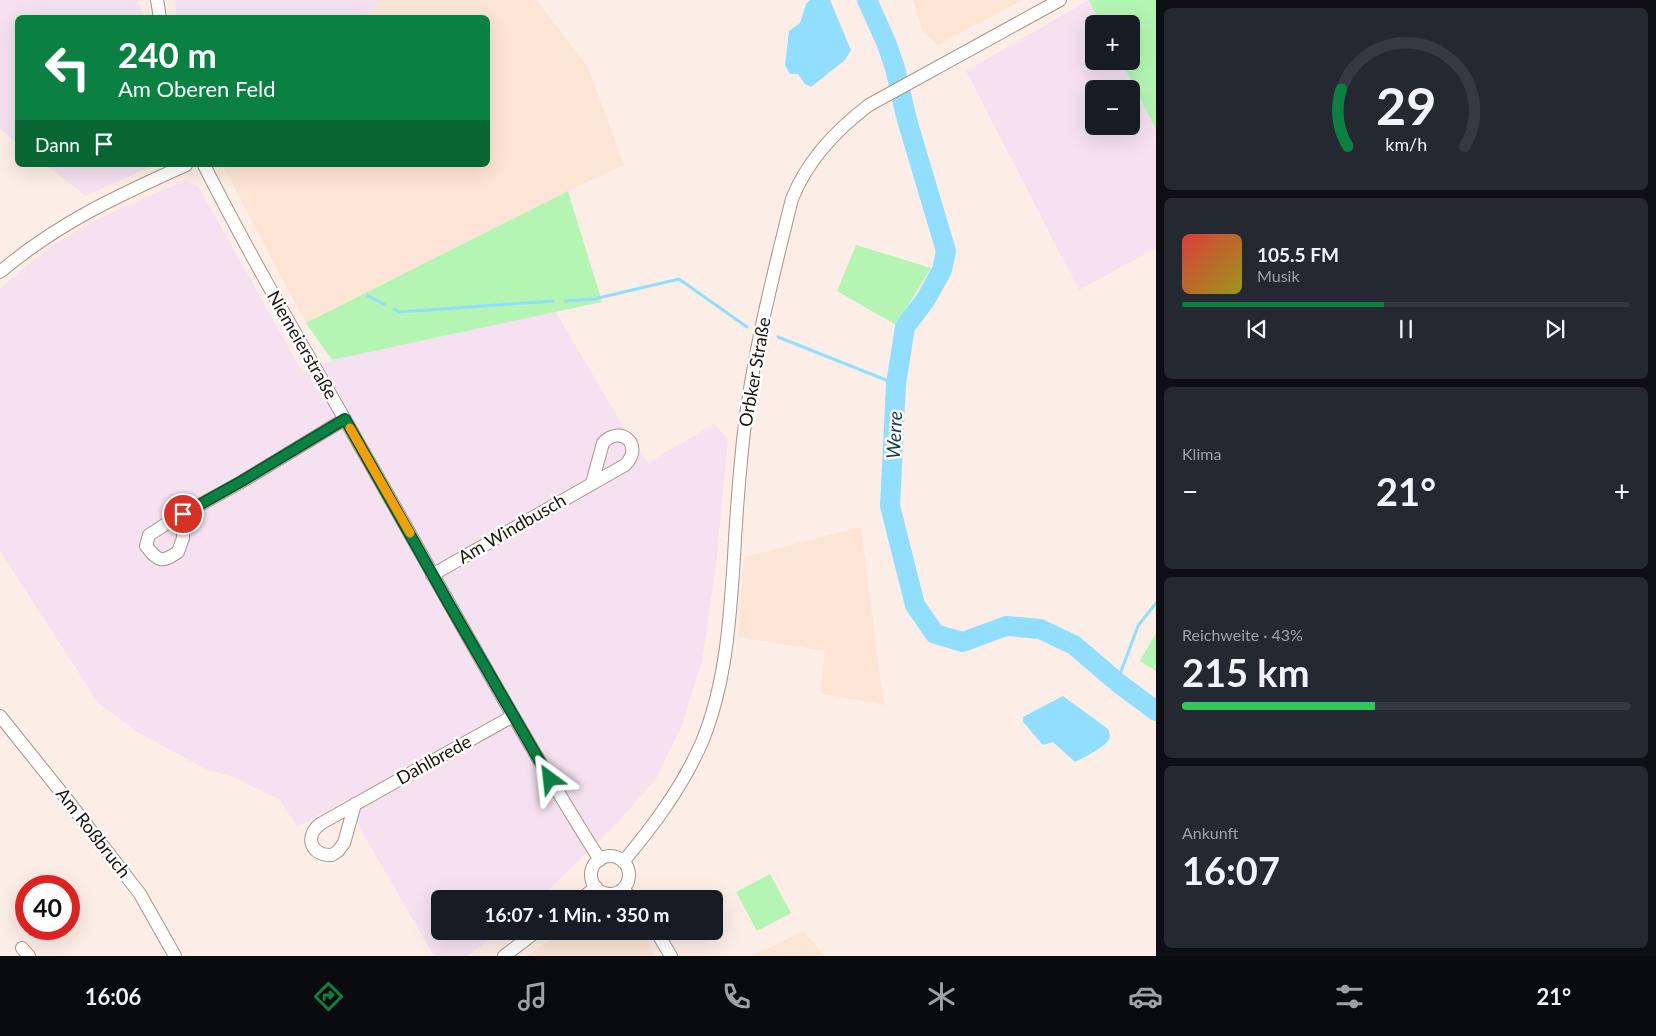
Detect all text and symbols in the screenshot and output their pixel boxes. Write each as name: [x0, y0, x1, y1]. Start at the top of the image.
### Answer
map controls: [1085, 15, 1140, 135]
button: +: [1085, 15, 1140, 70]
text: 240 m: [118, 33, 217, 75]
icon: left: [35, 35, 100, 100]
text: 29: [1376, 74, 1436, 136]
text: Am Oberen Feld: [118, 75, 276, 102]
button: −: [1085, 80, 1140, 135]
icon: arrive: [90, 130, 118, 158]
text: Dann: [35, 133, 80, 156]
text: km/h: [1385, 133, 1427, 155]
text: 105.5 FM: [1257, 243, 1339, 266]
text: Musik: [1257, 266, 1300, 285]
street label: Niemeierstraße: [263, 286, 343, 403]
street label: Orbker Straße: [734, 315, 774, 428]
icon: previous: [1243, 315, 1271, 343]
icon: pause: [1392, 315, 1420, 343]
icon: next: [1541, 315, 1569, 343]
water label: Werre: [881, 410, 906, 460]
text: Klima: [1182, 444, 1221, 463]
text: 21°: [1376, 468, 1436, 514]
text: −: [1182, 474, 1198, 508]
text: +: [1614, 474, 1630, 508]
street label: Am Windbusch: [454, 488, 569, 568]
pin: [162, 493, 204, 535]
icon: arrive: [169, 500, 197, 528]
text: Reichweite · 43%: [1182, 625, 1303, 644]
text: 215 km: [1182, 649, 1310, 695]
street label: Dahlbrede: [392, 730, 475, 789]
position arrow: [523, 752, 575, 804]
street label: Am Roßbruch: [52, 783, 136, 882]
text: Ankunft: [1182, 823, 1239, 842]
text: 16:07: [1182, 847, 1280, 893]
speed limit sign: 40: [15, 875, 80, 940]
text: 16:07 · 1 Min. · 350 m: [485, 903, 669, 926]
icon: directions: [311, 979, 346, 1014]
icon: music: [515, 979, 550, 1014]
icon: phone: [719, 979, 754, 1014]
icon: climate: [924, 979, 959, 1014]
icon: car: [1128, 979, 1163, 1014]
icon: filters: [1332, 979, 1367, 1014]
text: 16:06: [85, 983, 141, 1010]
text: 21°: [1537, 983, 1571, 1010]

